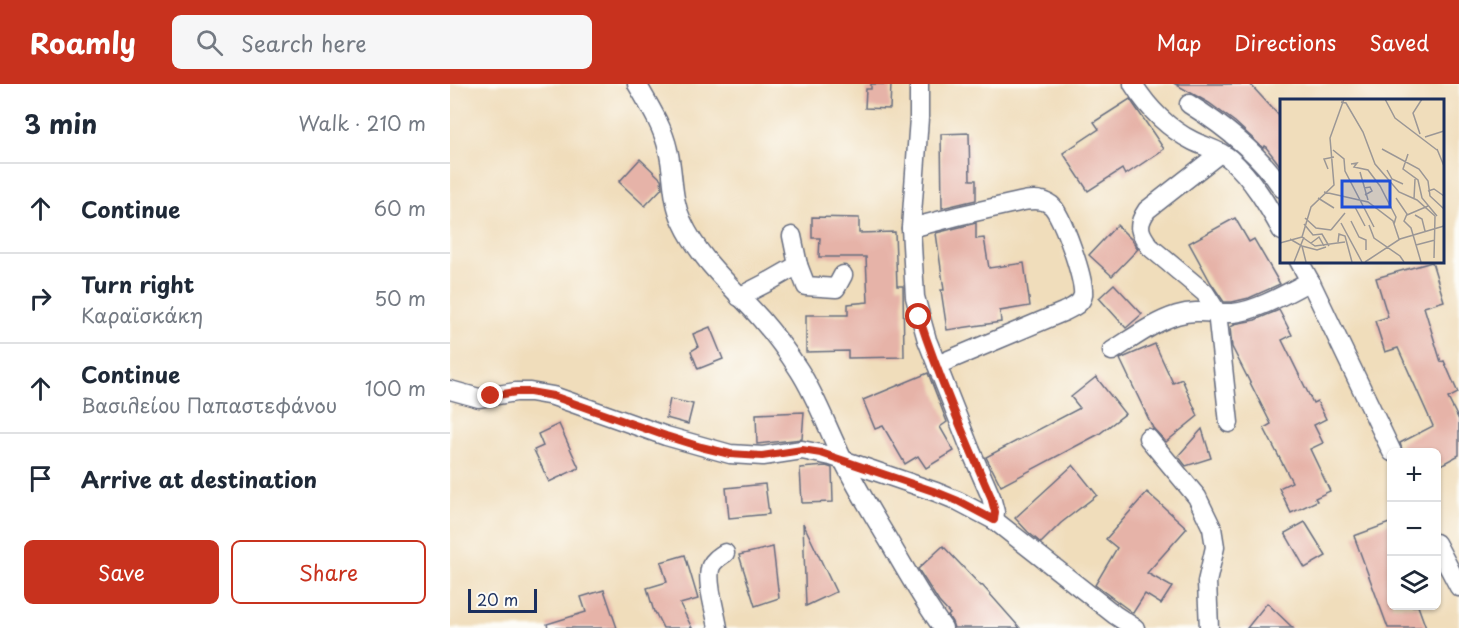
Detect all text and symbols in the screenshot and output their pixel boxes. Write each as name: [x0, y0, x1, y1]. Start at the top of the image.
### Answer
search box: [172, 15, 592, 69]
text: Roamly: [30, 21, 136, 64]
icon: search: [193, 26, 226, 59]
text: Search here: [241, 26, 367, 59]
text: Map: [1156, 26, 1201, 58]
text: Directions: [1234, 26, 1336, 58]
text: Saved: [1369, 26, 1429, 58]
inset map: [1280, 99, 1444, 262]
text: 3 min: [24, 104, 97, 143]
text: Walk · 210 m: [299, 108, 426, 138]
icon: ahead: [24, 192, 57, 225]
text: Continue: [81, 192, 180, 225]
text: 60 m: [374, 193, 426, 223]
text: Turn right: [81, 267, 194, 300]
icon: right: [24, 282, 57, 315]
text: 50 m: [374, 283, 426, 313]
text: Καραϊσκάκη: [81, 300, 203, 330]
route start: [905, 303, 931, 329]
text: Continue: [81, 357, 180, 390]
icon: ahead: [24, 372, 57, 405]
text: 100 m: [365, 373, 426, 403]
route end: [477, 382, 503, 408]
text: Βασιλείου Παπαστεφάνου: [81, 390, 337, 420]
map controls: [1387, 448, 1441, 610]
button: +: [1387, 448, 1441, 502]
icon: arrive: [24, 462, 57, 495]
text: Arrive at destination: [81, 462, 317, 495]
button: −: [1387, 502, 1441, 556]
button: Save: [24, 540, 219, 604]
button: Share: [231, 540, 426, 604]
button: layers: [1387, 556, 1441, 610]
scale bar: [468, 586, 537, 614]
text: 20 m: [477, 587, 518, 611]

